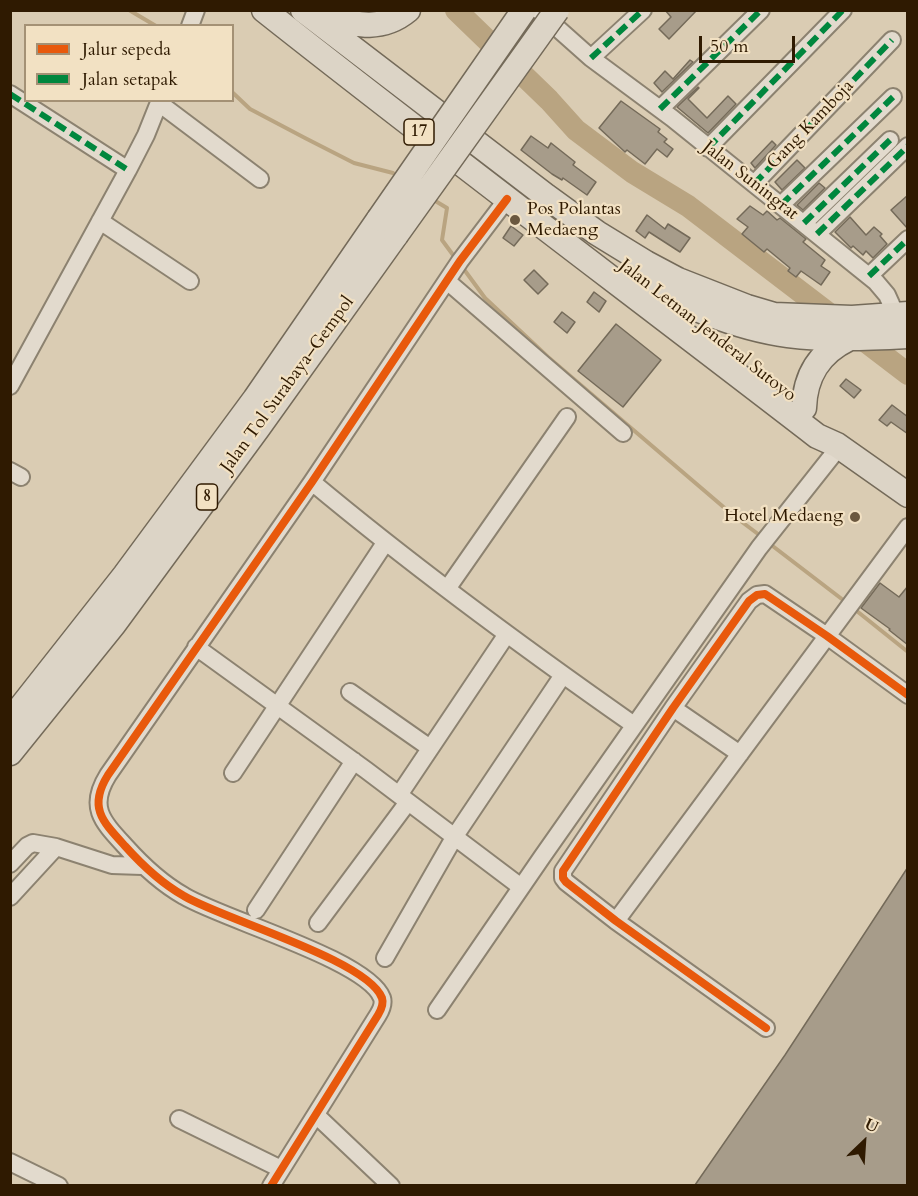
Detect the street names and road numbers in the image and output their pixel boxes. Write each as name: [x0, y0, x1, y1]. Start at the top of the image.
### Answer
street label: Gang Kamboja: [763, 76, 859, 174]
road number: 17: [404, 119, 434, 145]
street label: Jalan Suningrat: [698, 137, 802, 225]
street label: Jalan Letnan Jenderal Sutoyo: [614, 255, 800, 407]
street label: Jalan Tol Surabaya–Gempol: [217, 292, 359, 478]
road number: 8: [196, 484, 218, 510]

